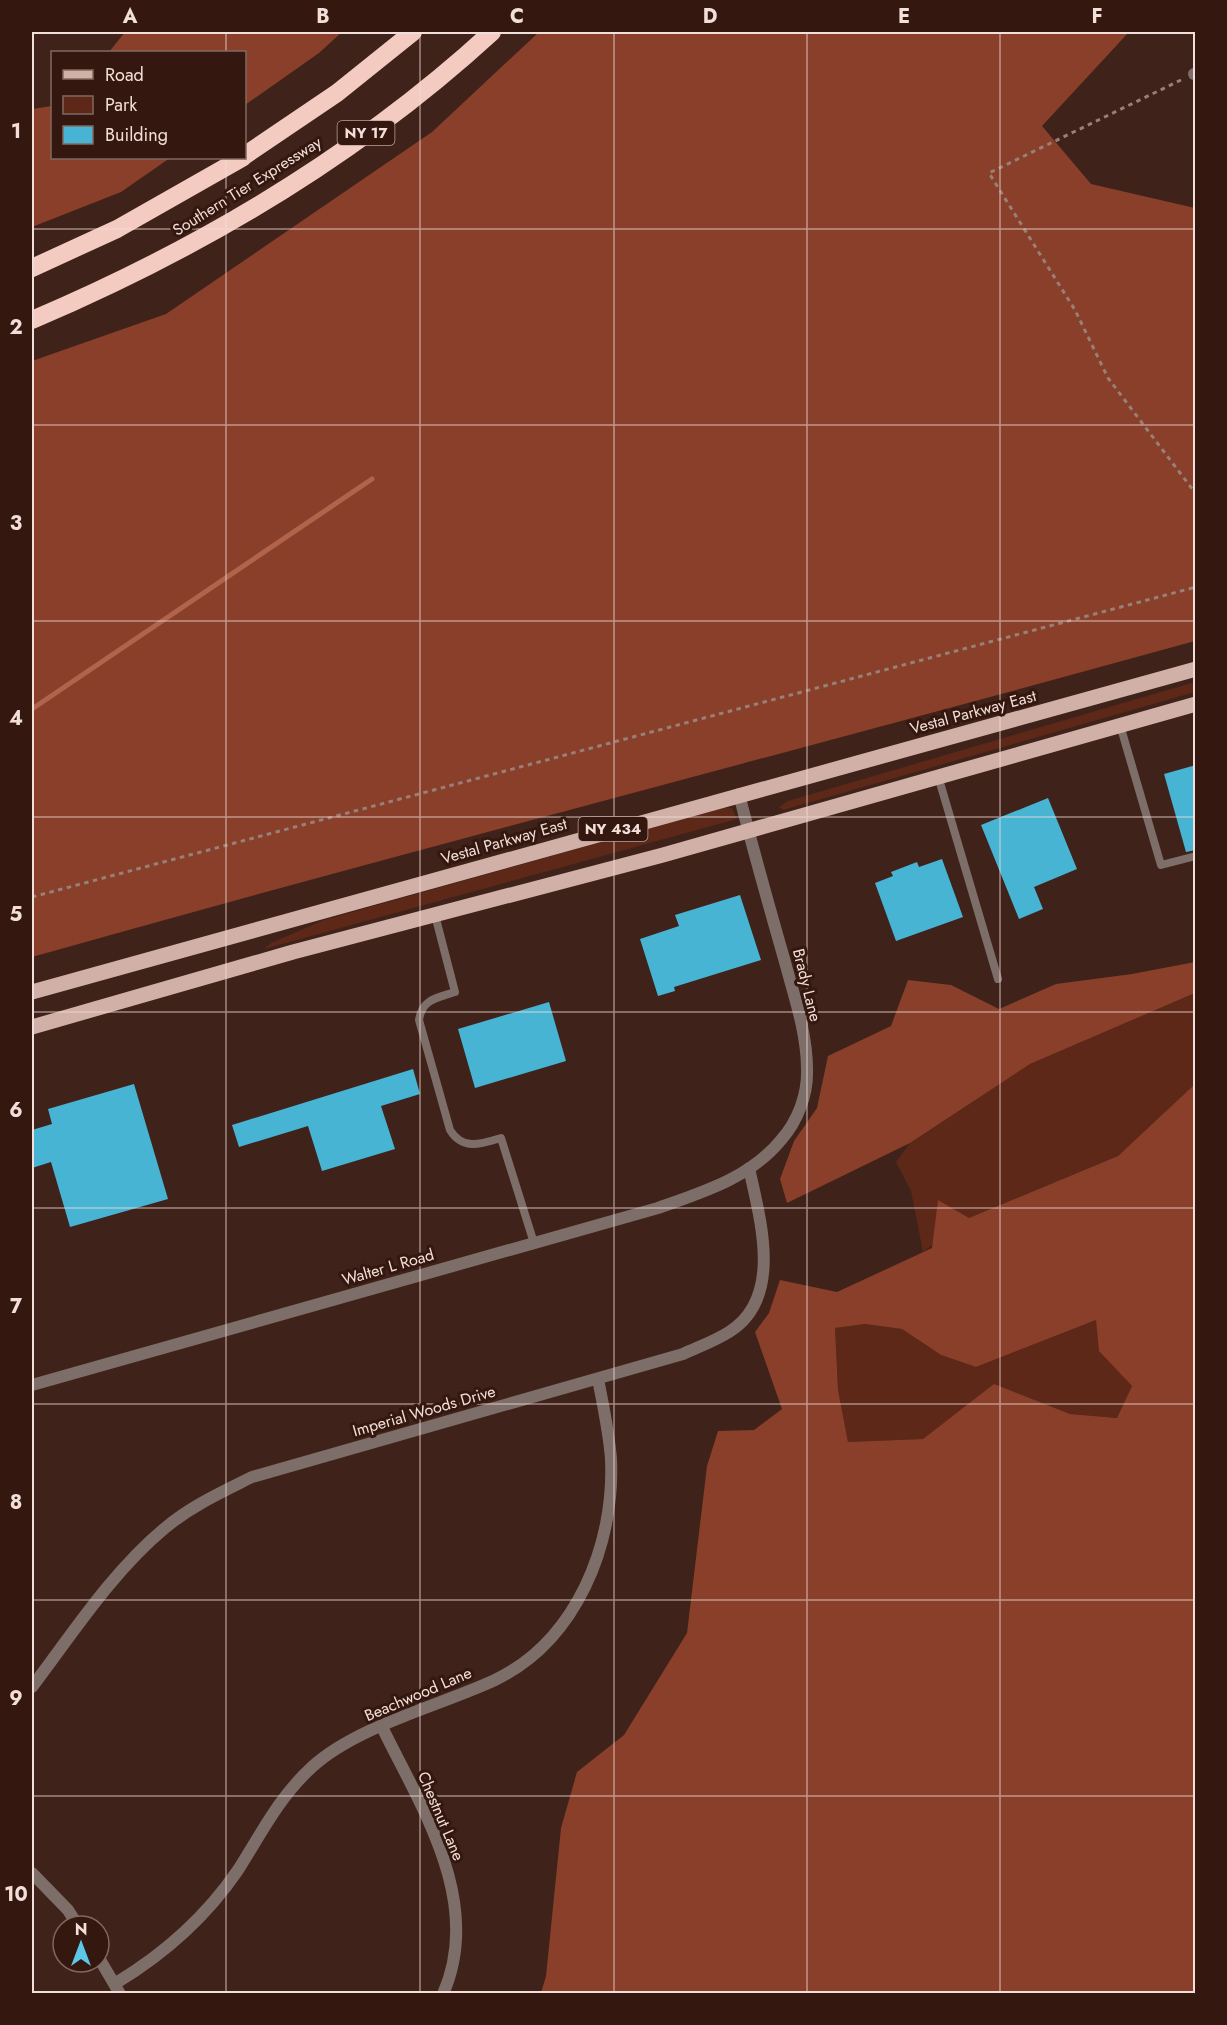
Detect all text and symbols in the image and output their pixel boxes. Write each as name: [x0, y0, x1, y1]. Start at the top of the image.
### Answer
text: A: [122, 2, 138, 31]
text: B: [316, 2, 330, 31]
text: C: [510, 2, 524, 31]
text: D: [703, 2, 717, 31]
text: E: [898, 2, 910, 31]
text: F: [1091, 2, 1103, 31]
legend: [51, 51, 246, 159]
text: Road: [105, 62, 144, 88]
text: Park: [105, 92, 137, 118]
text: 1: [11, 117, 21, 146]
road number: NY 17: [338, 121, 394, 145]
text: Building: [105, 122, 168, 148]
street label: Southern Tier Expressway: [168, 130, 327, 241]
text: 2: [9, 313, 23, 342]
text: 3: [10, 509, 22, 538]
street label: Vestal Parkway East: [907, 684, 1039, 740]
text: 4: [9, 704, 23, 733]
street label: Vestal Parkway East: [438, 812, 570, 870]
road number: NY 434: [578, 817, 648, 841]
text: 5: [10, 900, 23, 929]
street label: Brady Lane: [787, 946, 827, 1024]
text: 6: [9, 1096, 23, 1125]
street label: Walter L Road: [339, 1243, 437, 1291]
text: 7: [10, 1292, 23, 1321]
street label: Imperial Woods Drive: [350, 1380, 498, 1442]
text: 8: [10, 1488, 22, 1517]
street label: Beachwood Lane: [361, 1661, 475, 1727]
text: 9: [9, 1684, 23, 1713]
street label: Chestnut Lane: [412, 1768, 470, 1864]
text: 10: [4, 1880, 28, 1909]
north arrow: [51, 1914, 111, 1974]
text: N: [75, 1918, 87, 1941]

